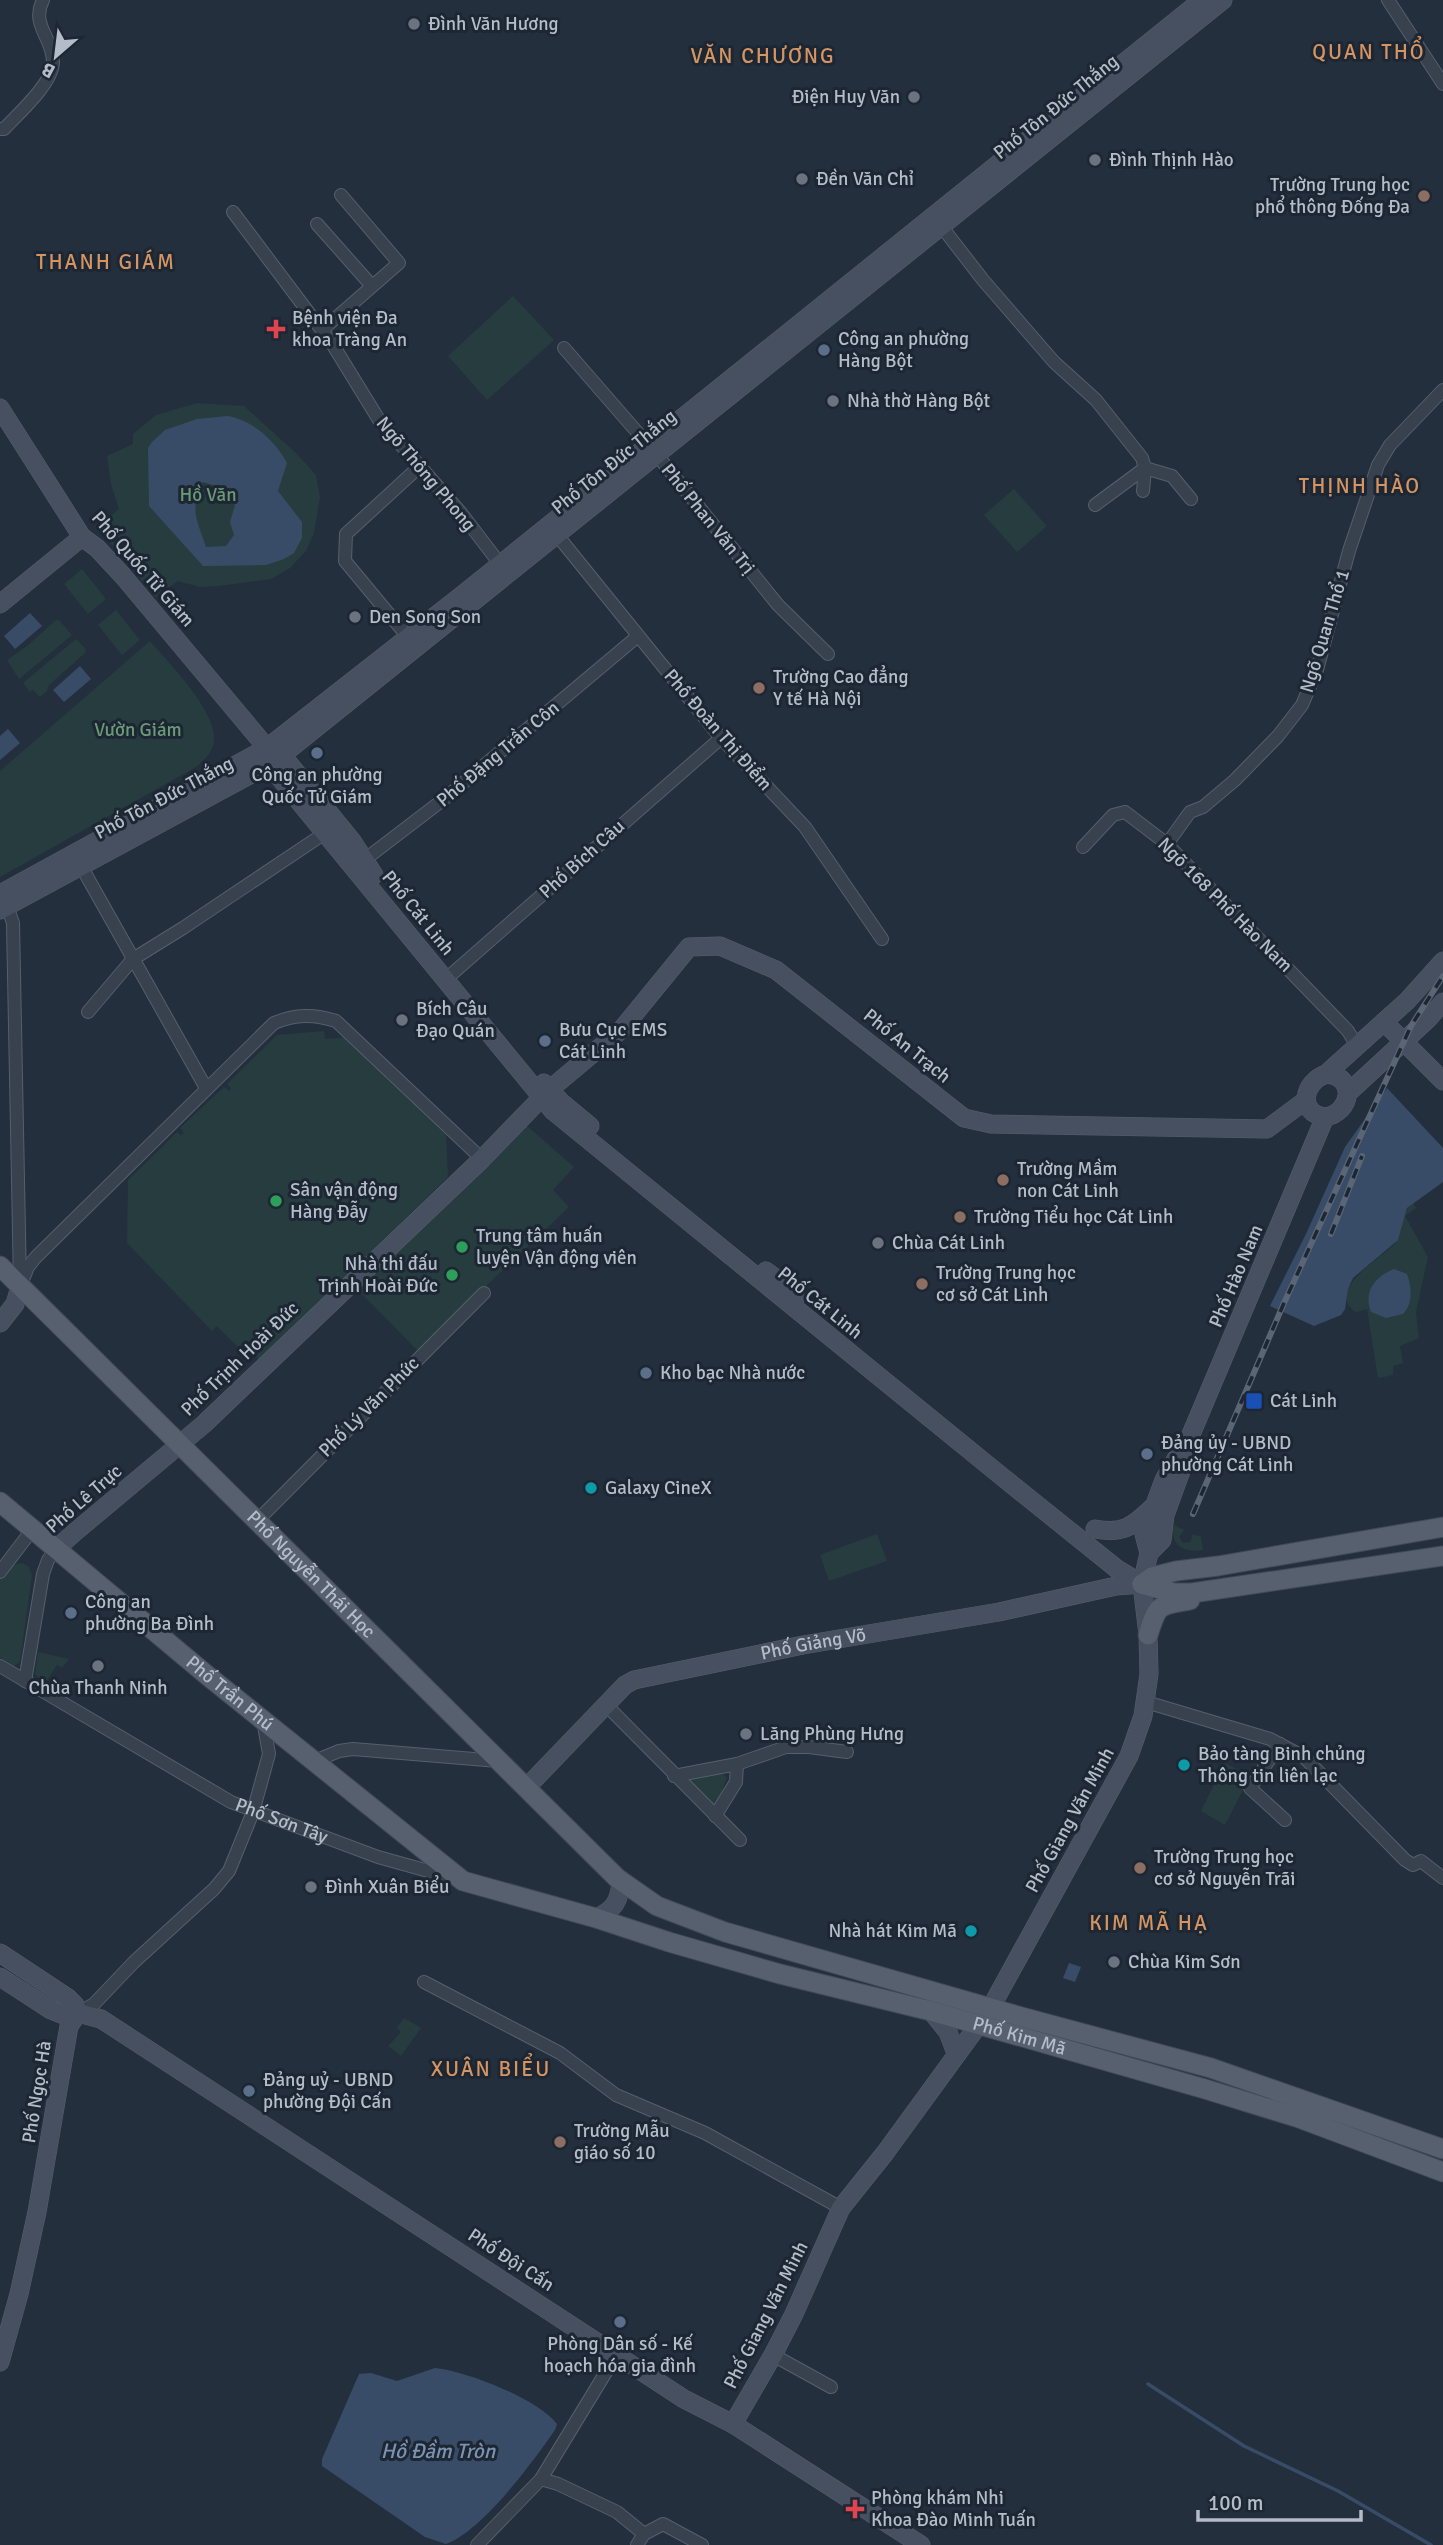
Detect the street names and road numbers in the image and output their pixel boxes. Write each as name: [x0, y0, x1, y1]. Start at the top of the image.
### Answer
street label: Phố Tôn Đức Thắng: [989, 49, 1123, 165]
street label: Phố Tôn Đức Thắng: [547, 404, 681, 520]
street label: Ngõ Thông Phong: [371, 412, 481, 536]
street label: Phố Phan Văn Trị: [656, 459, 760, 579]
street label: Phố Quốc Tử Giám: [86, 506, 200, 632]
street label: Ngõ Quan Thổ 1: [1294, 566, 1355, 696]
street label: Phố Đoàn Thị Điểm: [659, 664, 778, 796]
street label: Phố Đặng Trần Côn: [432, 696, 564, 812]
street label: Phố Tôn Đức Thắng: [90, 751, 238, 845]
street label: Phố Bích Câu: [534, 814, 630, 904]
street label: Ngõ 168 Phố Hào Nam: [1152, 832, 1298, 978]
street label: Phố Cát Linh: [377, 866, 459, 960]
street label: Phố An Trạch: [858, 1003, 956, 1089]
street label: Phố Hào Nam: [1204, 1221, 1268, 1331]
street label: Phố Cát Linh: [773, 1262, 867, 1344]
street label: Phố Trịnh Hoài Đức: [176, 1297, 304, 1421]
street label: Phố Lý Văn Phức: [314, 1352, 424, 1462]
street label: Phố Lê Trực: [41, 1459, 127, 1539]
street label: Phố Nguyễn Thái Học: [242, 1505, 380, 1643]
street label: Phố Giảng Võ: [758, 1623, 868, 1666]
street label: Phố Trần Phú: [181, 1651, 279, 1736]
street label: Phố Giang Văn Minh: [1020, 1743, 1120, 1897]
street label: Phố Sơn Tây: [232, 1793, 331, 1849]
street label: Phố Kim Mã: [970, 2011, 1069, 2061]
street label: Phố Ngọc Hà: [17, 2039, 57, 2145]
street label: Phố Đội Cấn: [463, 2223, 559, 2297]
street label: Phố Giang Văn Minh: [718, 2237, 814, 2393]

